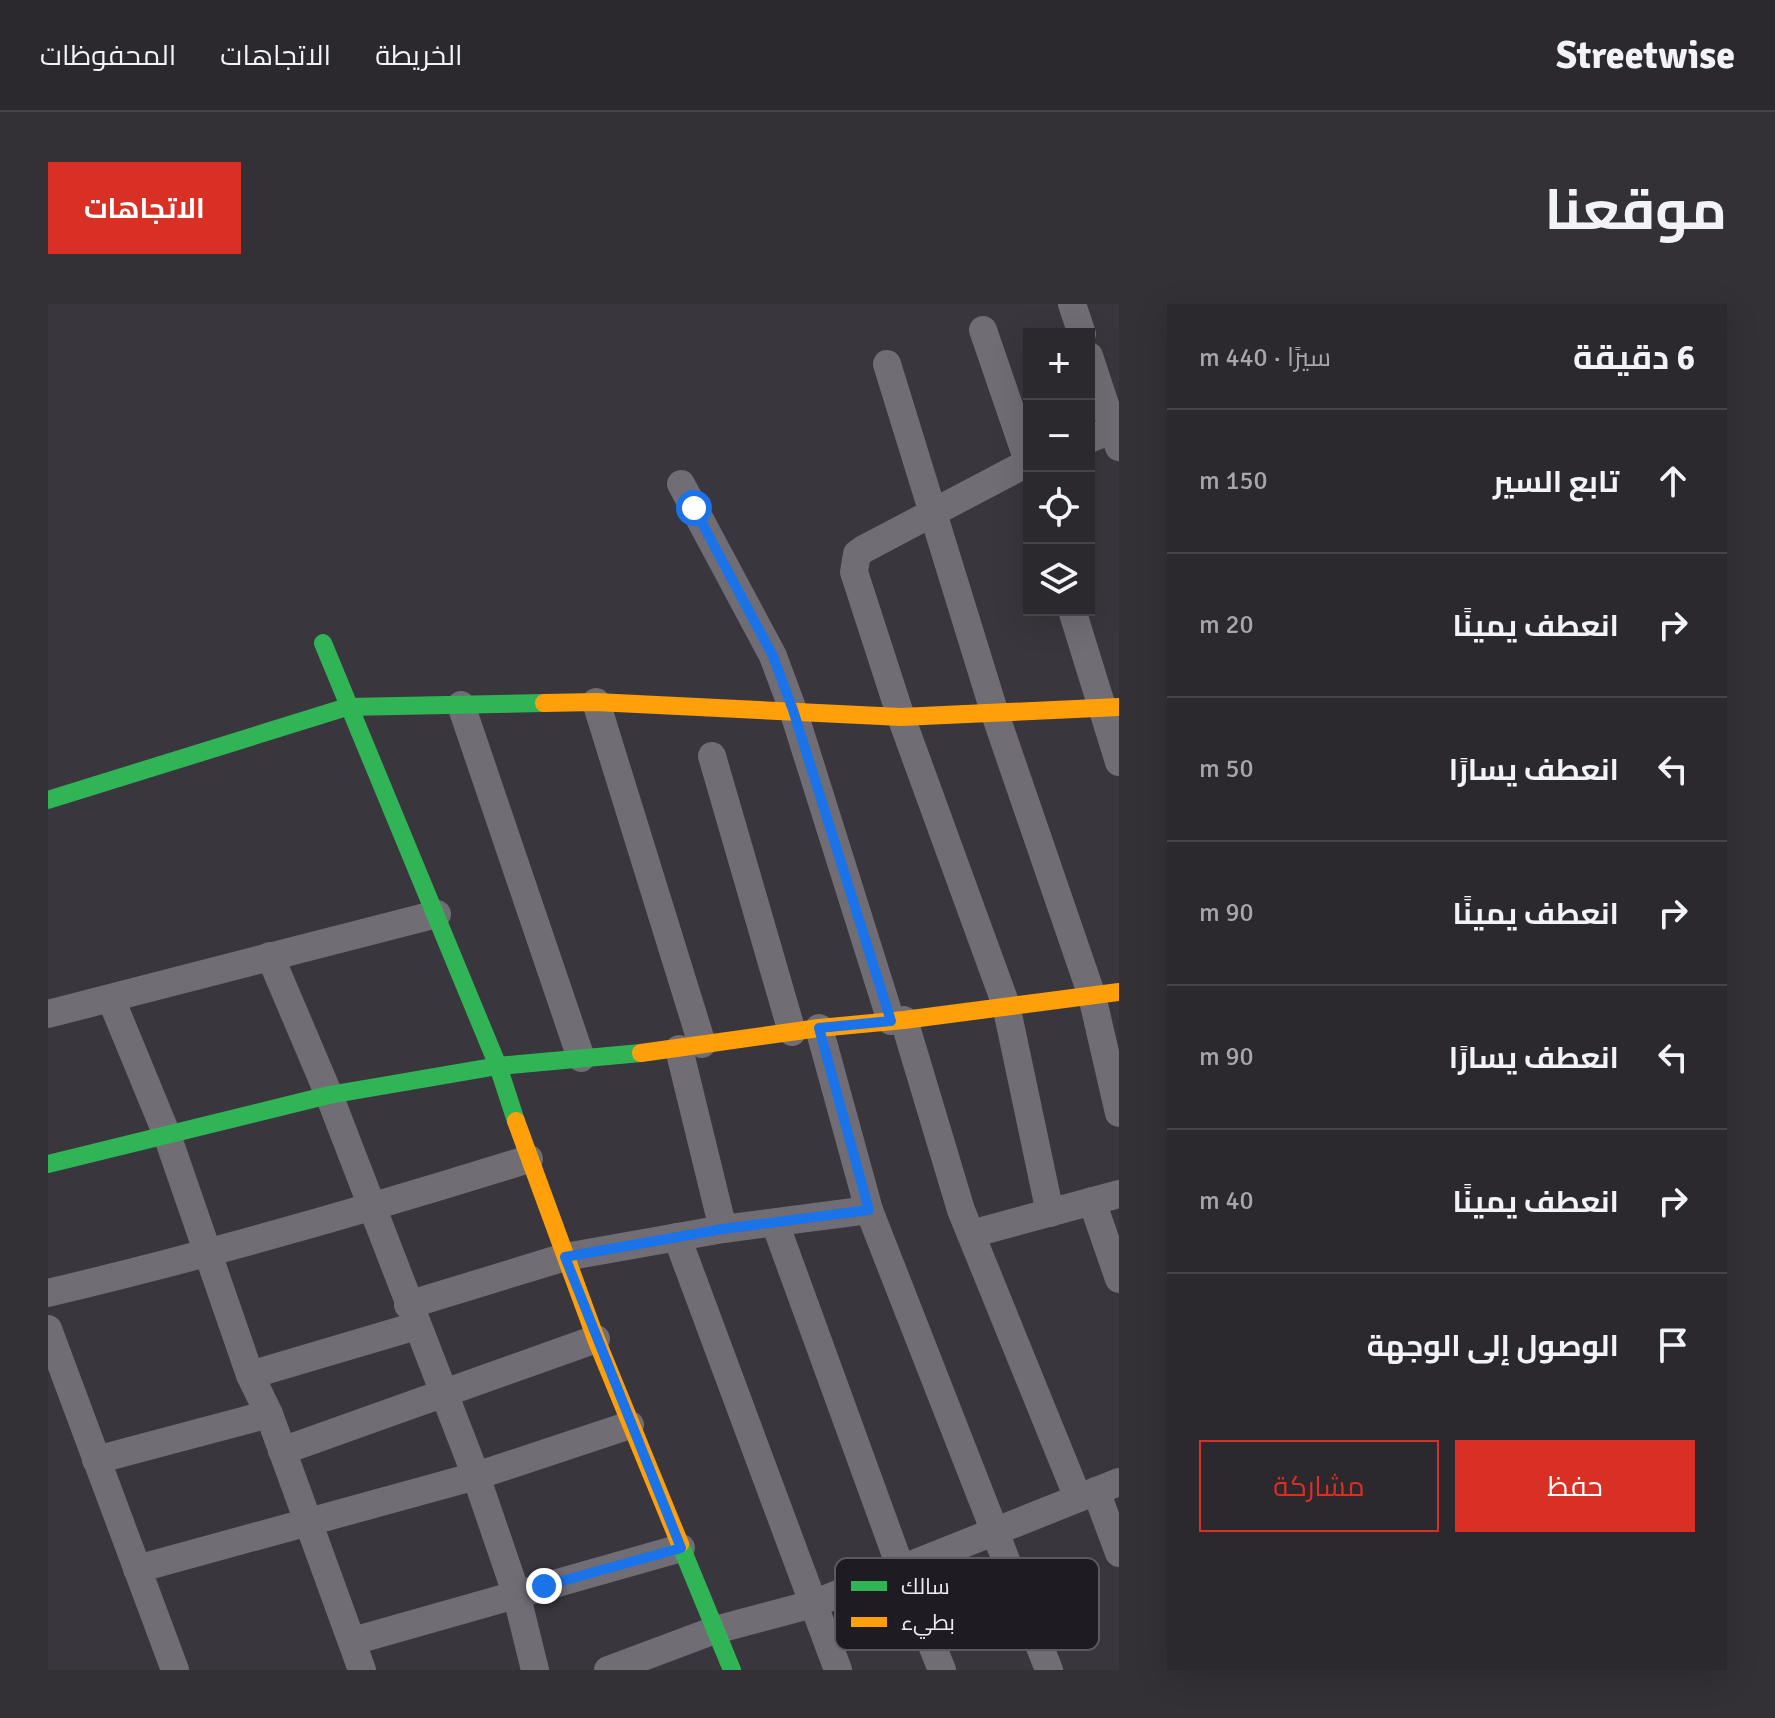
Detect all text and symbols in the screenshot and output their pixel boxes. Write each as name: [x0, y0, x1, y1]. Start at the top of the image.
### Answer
text: Streetwise: [1556, 32, 1735, 79]
text: المحفوظات: [40, 39, 176, 73]
text: الاتجاهات: [220, 39, 331, 73]
text: الخريطة: [375, 39, 463, 73]
button: الاتجاهات: [48, 162, 241, 254]
text: موقعنا: [1544, 176, 1727, 245]
map controls: [1023, 328, 1095, 616]
button: +: [1023, 328, 1095, 400]
text: 6 دقيقة: [1573, 337, 1695, 379]
text: سيرًا · 440 m: [1199, 342, 1331, 374]
button: −: [1023, 400, 1095, 472]
icon: ahead: [1651, 459, 1695, 503]
text: تابع السير: [1493, 464, 1619, 501]
text: 150 m: [1199, 465, 1268, 497]
button: locate: [1023, 472, 1095, 544]
route start: [676, 490, 712, 526]
button: layers: [1023, 544, 1095, 616]
icon: right: [1651, 603, 1695, 647]
text: انعطف يمينًا: [1452, 608, 1619, 645]
text: 20 m: [1199, 609, 1254, 641]
icon: left: [1651, 747, 1695, 791]
text: انعطف يسارًا: [1449, 752, 1619, 789]
text: 50 m: [1199, 753, 1254, 785]
icon: right: [1651, 891, 1695, 935]
text: انعطف يمينًا: [1452, 896, 1619, 933]
text: 90 m: [1199, 897, 1254, 929]
icon: left: [1651, 1035, 1695, 1079]
text: انعطف يسارًا: [1449, 1040, 1619, 1077]
text: 90 m: [1199, 1041, 1254, 1073]
icon: right: [1651, 1179, 1695, 1223]
text: انعطف يمينًا: [1452, 1184, 1619, 1221]
text: 40 m: [1199, 1185, 1254, 1217]
icon: arrive: [1651, 1323, 1695, 1367]
text: الوصول إلى الوجهة: [1367, 1328, 1619, 1365]
button: مشاركة: [1199, 1440, 1439, 1532]
button: حفظ: [1455, 1440, 1695, 1532]
legend: [835, 1558, 1099, 1650]
route end: [526, 1568, 562, 1604]
text: سالك: [901, 1573, 950, 1600]
text: بطيء: [901, 1609, 955, 1639]

